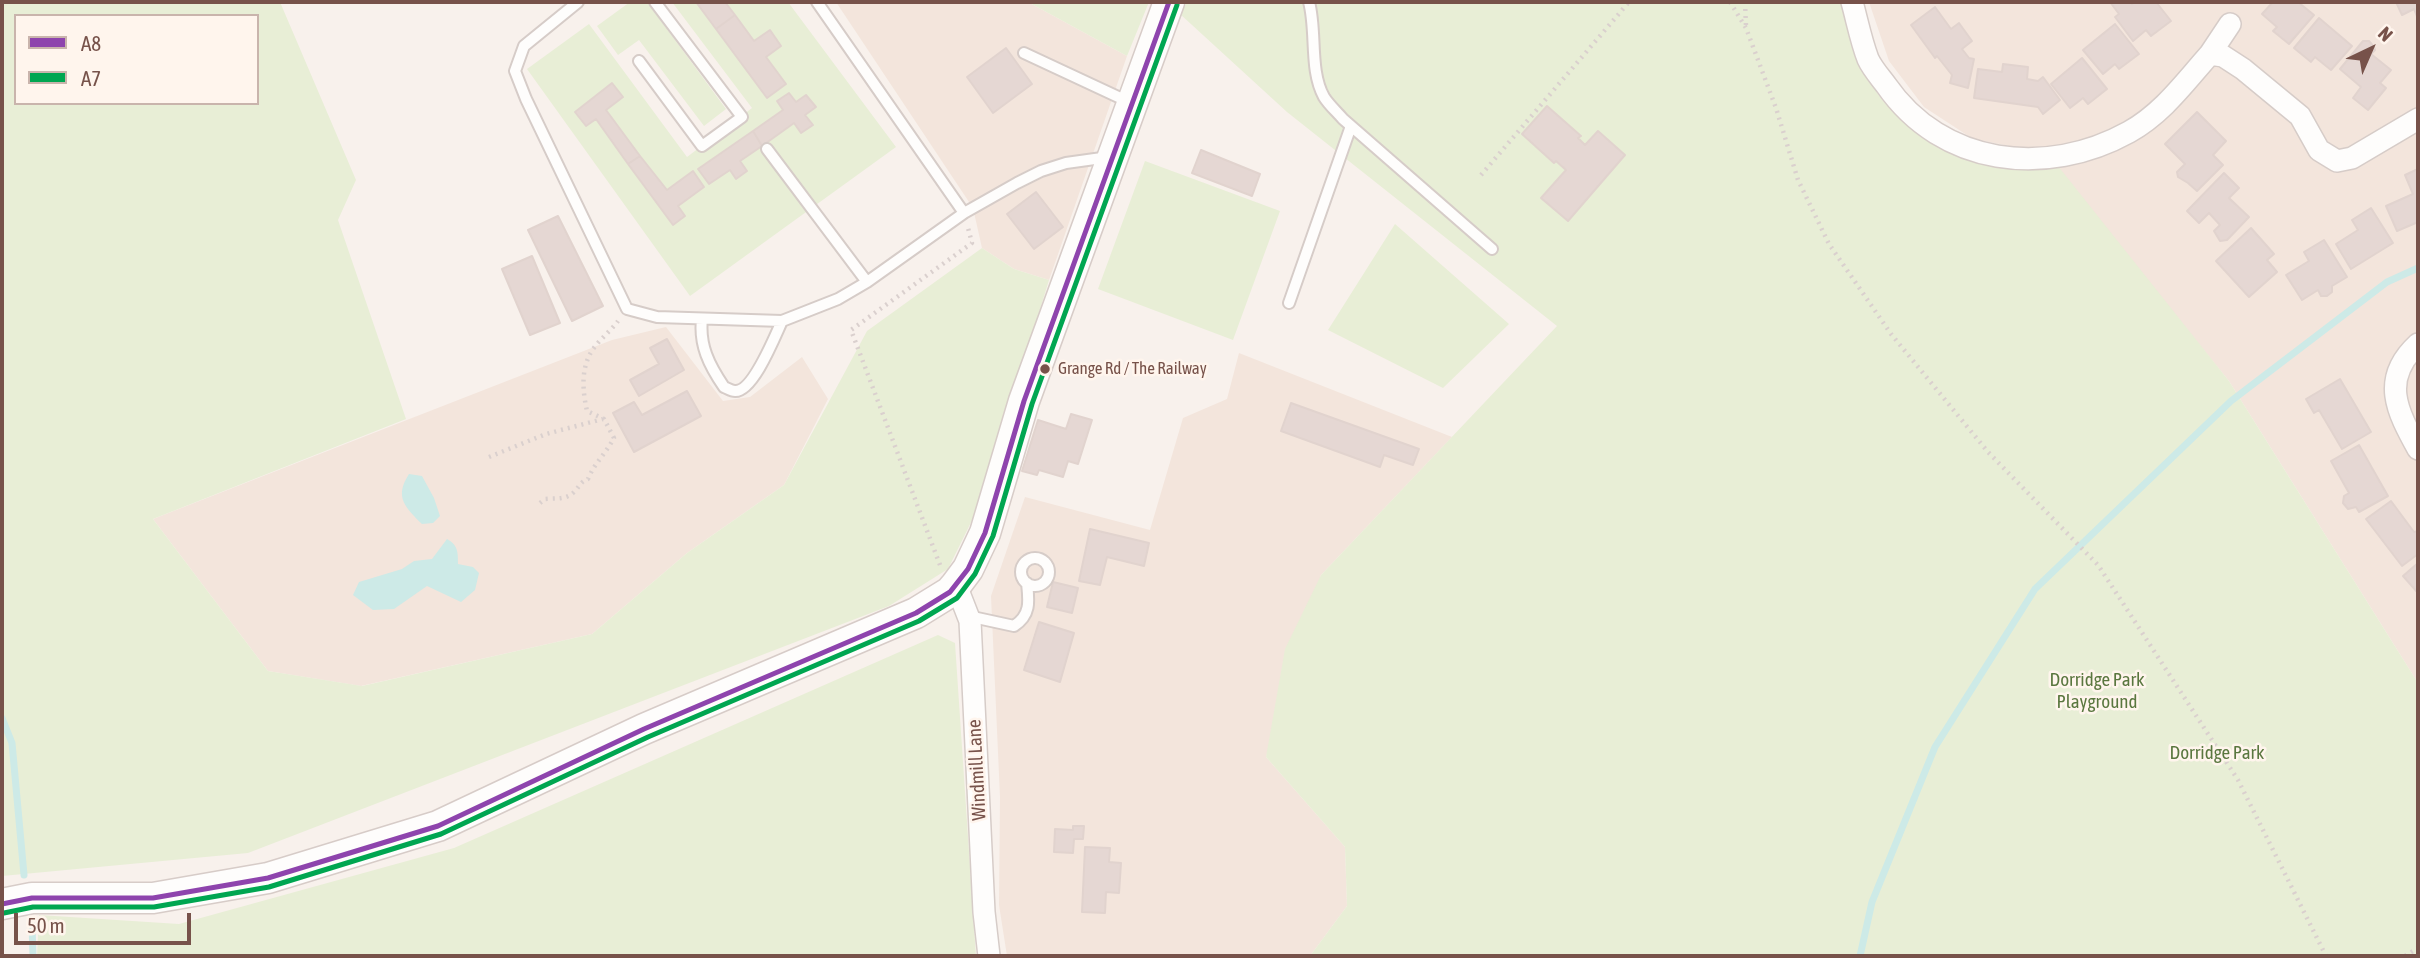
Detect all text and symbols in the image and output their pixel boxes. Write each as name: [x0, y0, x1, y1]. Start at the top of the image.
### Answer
legend: [14, 14, 259, 105]
north arrow: [2336, 14, 2406, 84]
text: N: [2374, 22, 2397, 46]
text: A8: [81, 31, 101, 55]
text: A7: [81, 66, 101, 90]
place label: Grange Rd / The Railway: [1058, 359, 1207, 379]
marker: Grange Rd / The Railway: [1038, 362, 1052, 376]
park label: Dorridge Park Playground: [2050, 669, 2144, 713]
street label: Windmill Lane: [963, 719, 991, 821]
park label: Dorridge Park: [2170, 742, 2264, 764]
scale bar: [18, 898, 194, 942]
text: 50 m: [27, 913, 65, 937]

